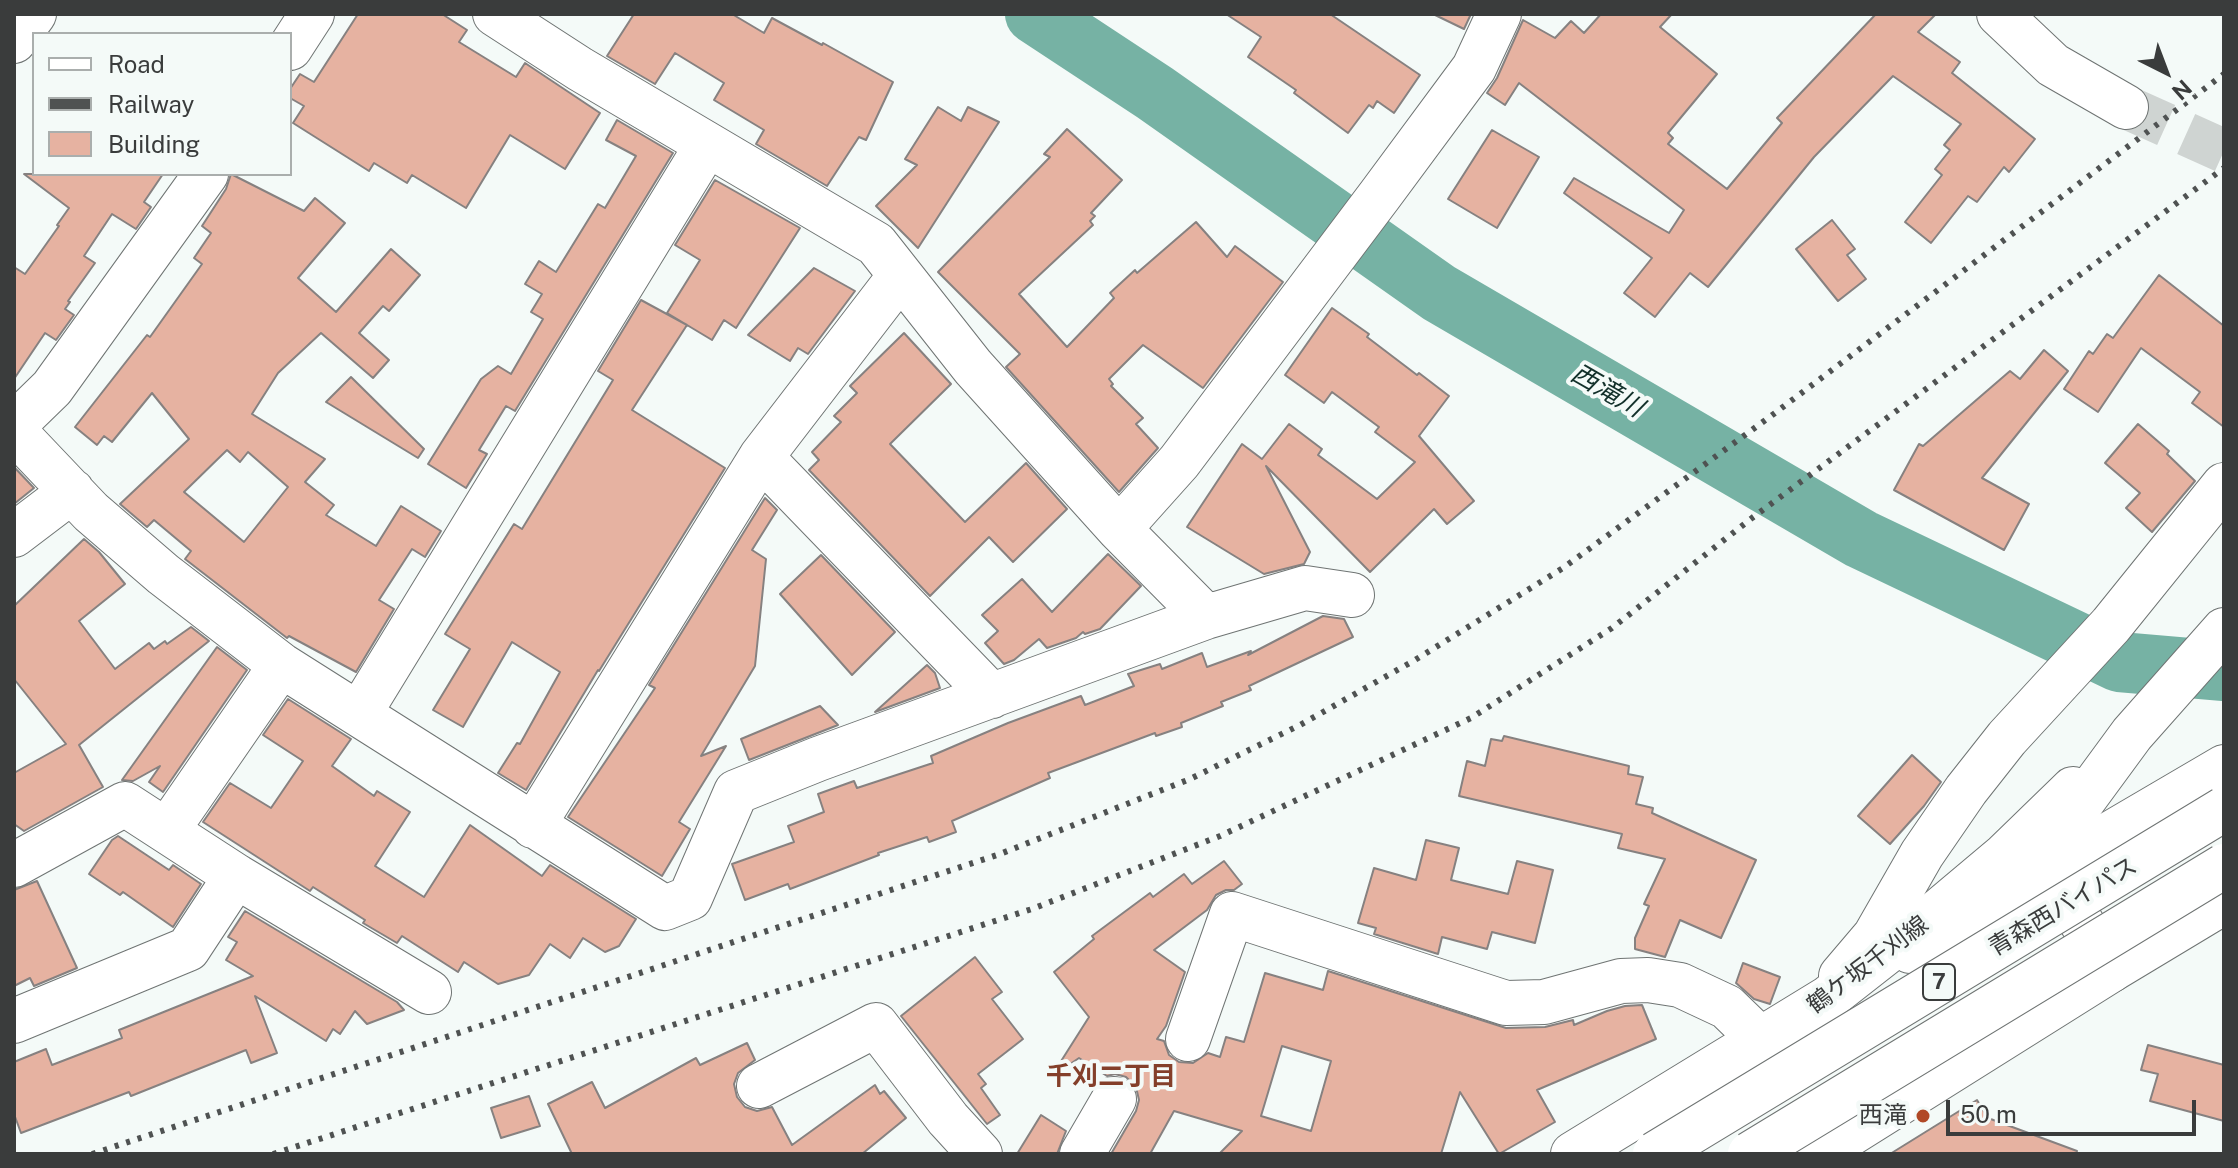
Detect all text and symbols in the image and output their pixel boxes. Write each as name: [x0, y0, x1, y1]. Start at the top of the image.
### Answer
legend: [32, 32, 292, 176]
north arrow: [2126, 32, 2206, 112]
text: Road: [108, 50, 165, 78]
text: N: [2167, 74, 2197, 105]
text: Railway: [108, 90, 194, 118]
text: Building: [108, 130, 200, 158]
water label: 西滝川: [1565, 358, 1649, 424]
street label: 青森西バイパス: [1984, 851, 2142, 963]
street label: 鶴ケ坂千刈線: [1802, 910, 1934, 1020]
road number: 7: [1923, 964, 1955, 1000]
district label: 千刈二丁目: [1046, 1061, 1176, 1093]
scale bar: [1950, 1084, 2200, 1134]
text: 50 m: [1960, 1100, 2017, 1128]
place label: 西滝: [1859, 1102, 1907, 1130]
marker: 西滝: [1914, 1107, 1932, 1125]

